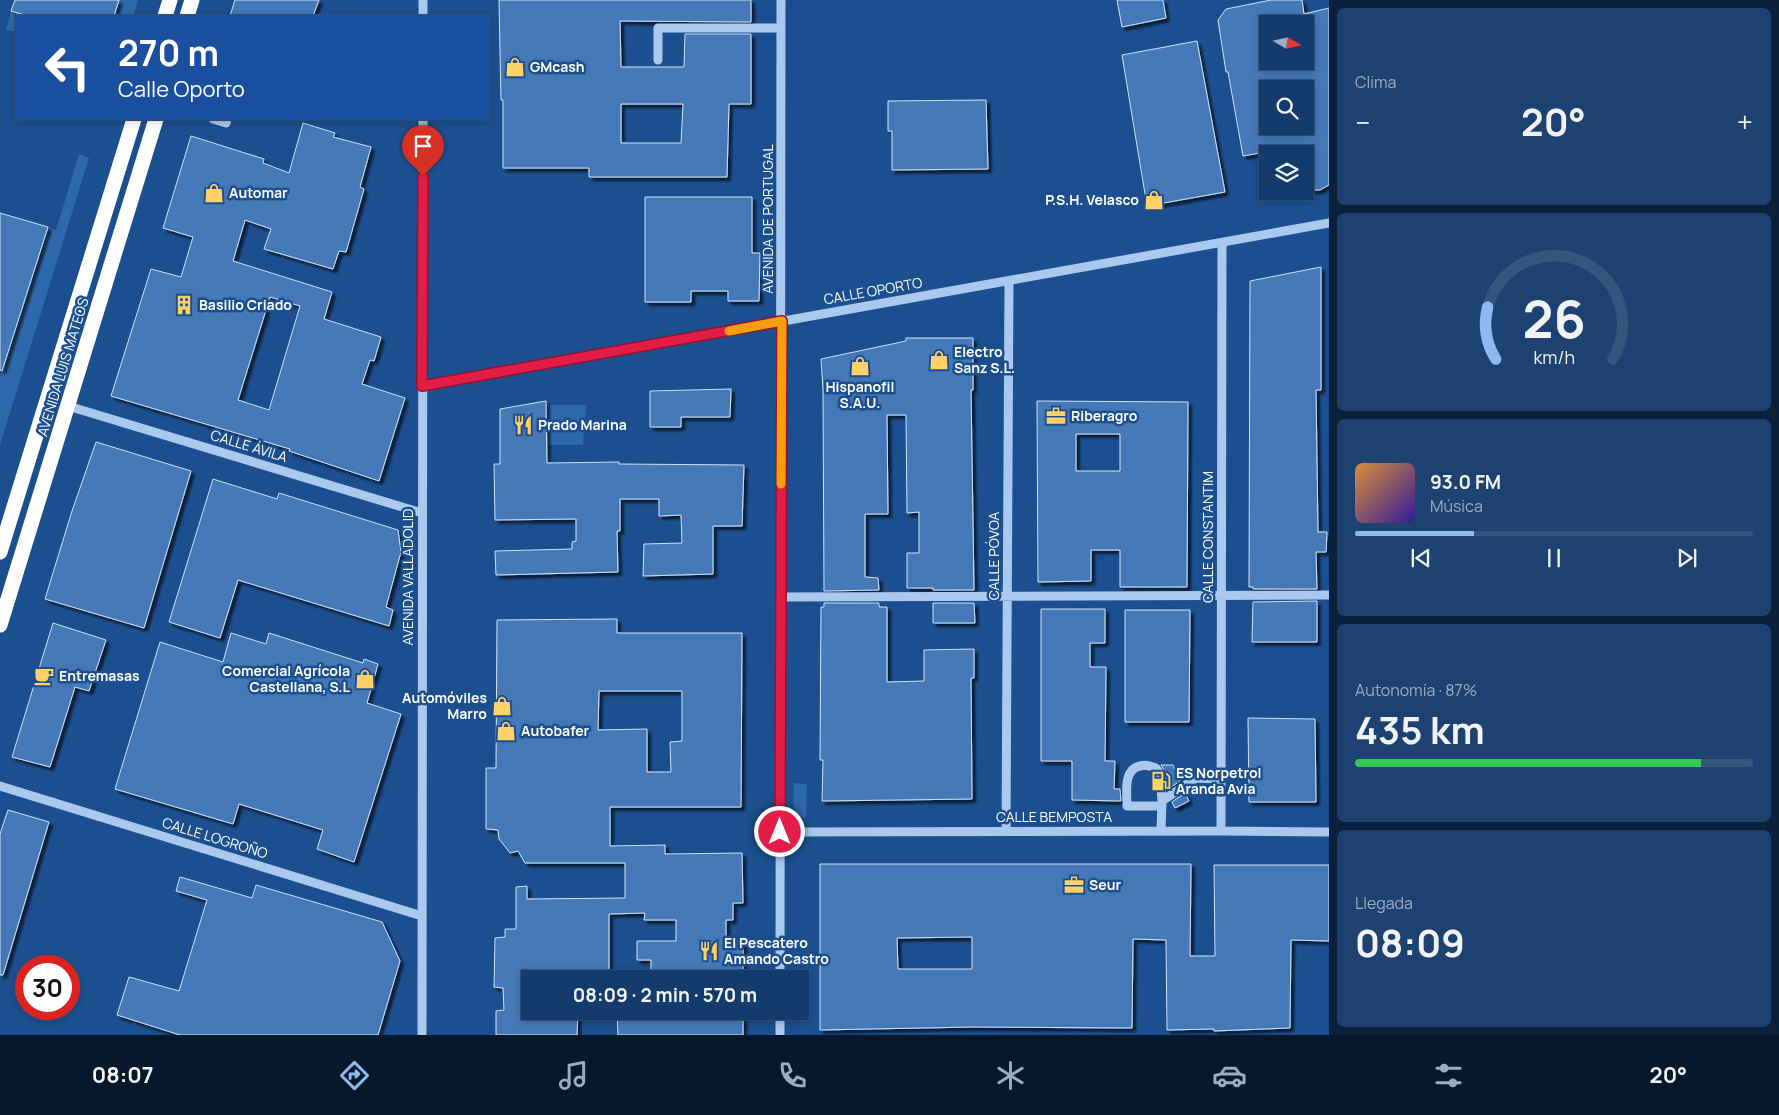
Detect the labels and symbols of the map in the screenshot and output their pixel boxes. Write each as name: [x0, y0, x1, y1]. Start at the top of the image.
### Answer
north arrow: [1259, 15, 1314, 70]
shop icon: GMcash: [504, 56, 526, 78]
place label: GMcash: [530, 57, 585, 76]
pin: [402, 125, 444, 176]
street label: AVENIDA DE PORTUGAL: [758, 144, 777, 294]
shop icon: Automar: [203, 182, 225, 204]
place label: Automar: [229, 183, 288, 202]
shop icon: P.S.H. Velasco: [1143, 189, 1165, 211]
place label: P.S.H. Velasco: [1045, 190, 1139, 209]
street label: CALLE OPORTO: [822, 272, 924, 309]
building icon: Basilio Criado: [173, 294, 195, 316]
street label: AVENIDA LUIS MATEOS: [32, 295, 93, 439]
place label: Basilio Criado: [199, 295, 292, 314]
place label: Electro Sanz S.L.: [954, 342, 1015, 377]
shop icon: Electro Sanz S.L.: [928, 349, 950, 371]
shop icon: Hispanofil S.A.U.: [849, 355, 871, 377]
place label: Hispanofil S.A.U.: [826, 377, 894, 412]
office icon: Riberagro: [1045, 405, 1067, 427]
place label: Riberagro: [1071, 406, 1138, 425]
restaurant icon: Prado Marina: [512, 414, 534, 436]
place label: Prado Marina: [538, 415, 627, 434]
street label: CALLE ÁVILA: [208, 425, 290, 466]
street label: CALLE CONSTANTIM: [1198, 471, 1217, 603]
street label: AVENIDA VALLADOLID: [398, 509, 417, 645]
street label: CALLE PÓVOA: [984, 512, 1003, 600]
place label: Comercial Agrícola Castellana, S.L: [222, 661, 351, 696]
cafe icon: Entremasas: [33, 665, 55, 687]
place label: Entremasas: [59, 666, 140, 685]
shop icon: Comercial Agrícola Castellana, S.L: [354, 668, 376, 690]
place label: Automóviles Marro: [402, 688, 487, 723]
shop icon: Automóviles Marro: [491, 695, 513, 717]
shop icon: Autobafer: [495, 720, 517, 742]
place label: Autobafer: [521, 721, 590, 740]
place label: ES Norpetrol Aranda Avia: [1176, 763, 1262, 798]
fuel station icon: ES Norpetrol Aranda Avia: [1150, 770, 1172, 792]
position arrow: [753, 805, 805, 857]
street label: CALLE BEMPOSTA: [996, 807, 1112, 826]
street label: CALLE LOGROÑO: [160, 812, 270, 863]
office icon: Seur: [1063, 874, 1085, 896]
place label: Seur: [1089, 875, 1121, 894]
place label: El Pescatero Amando Castro: [724, 933, 829, 968]
restaurant icon: El Pescatero Amando Castro: [698, 940, 720, 962]
speed limit sign: 30: [15, 955, 80, 1020]

